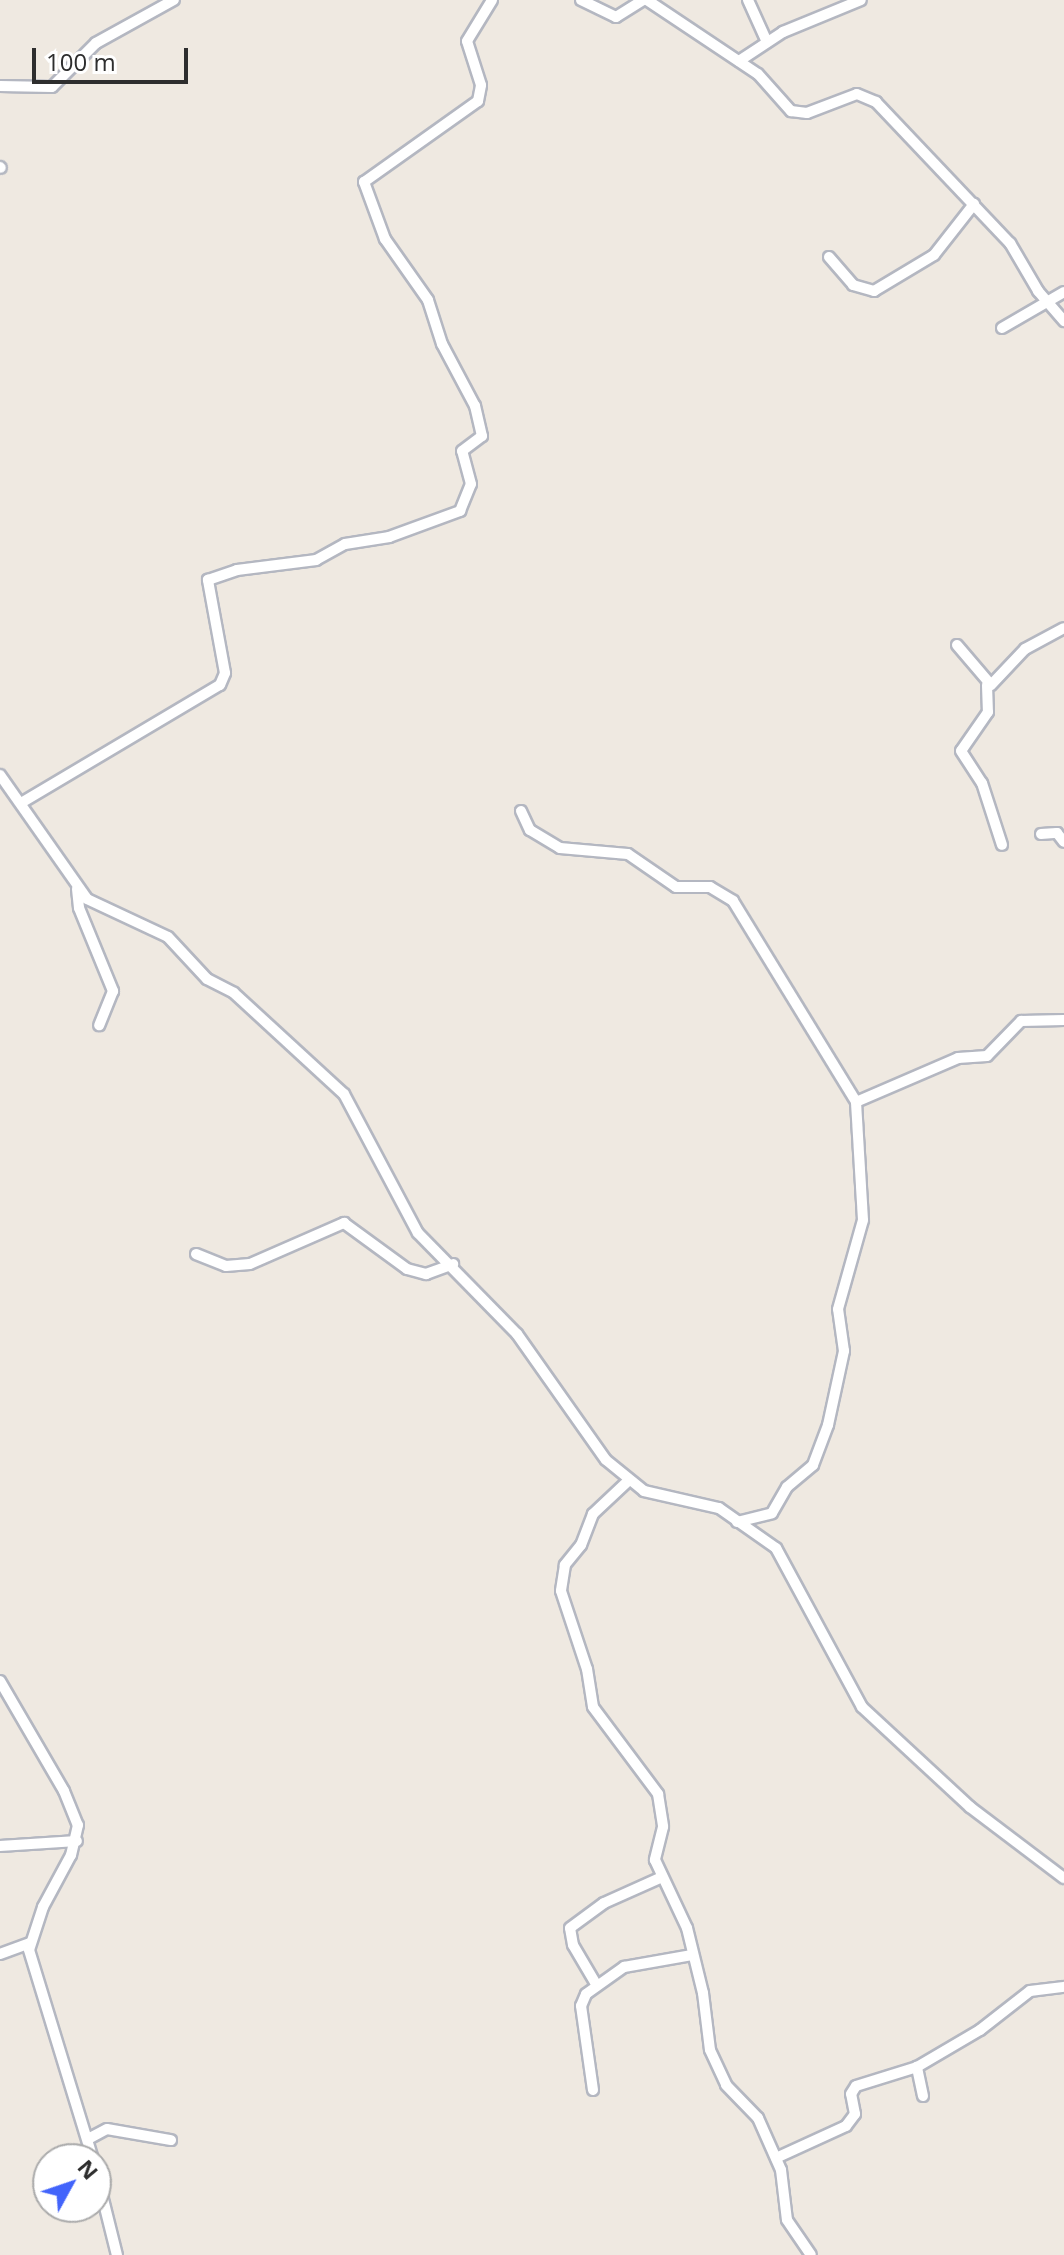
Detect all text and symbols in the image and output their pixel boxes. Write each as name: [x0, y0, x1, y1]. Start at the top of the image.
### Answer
scale bar: [36, 32, 192, 82]
text: 100 m: [46, 45, 116, 78]
north arrow: [32, 2143, 112, 2223]
text: N: [72, 2152, 106, 2185]

